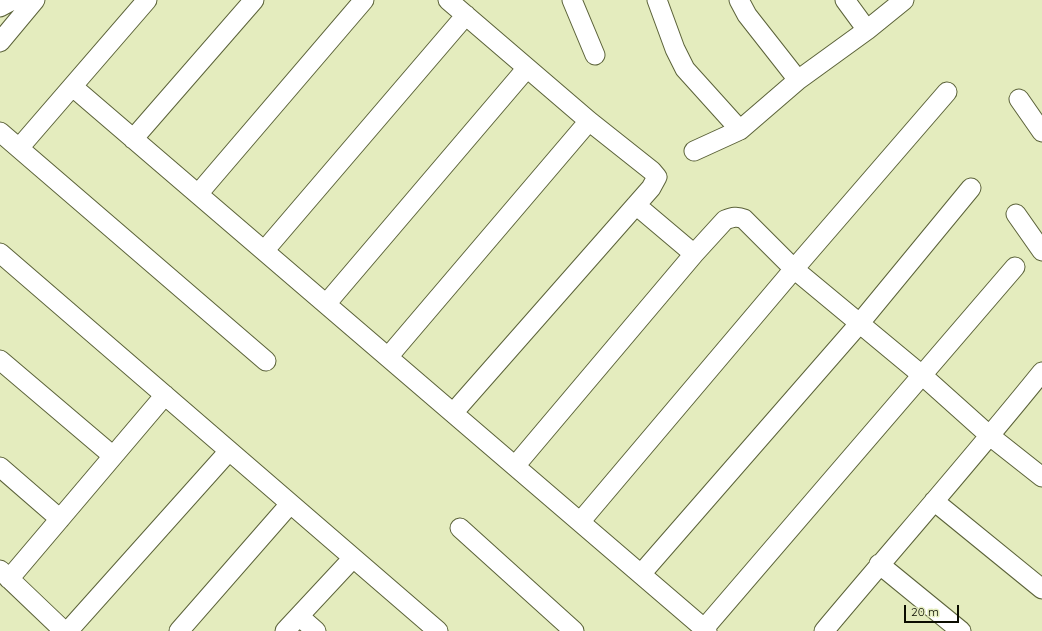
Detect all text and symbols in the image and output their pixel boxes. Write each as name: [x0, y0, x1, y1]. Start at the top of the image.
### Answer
scale bar: [906, 597, 961, 623]
text: 20 m: [911, 604, 939, 619]

